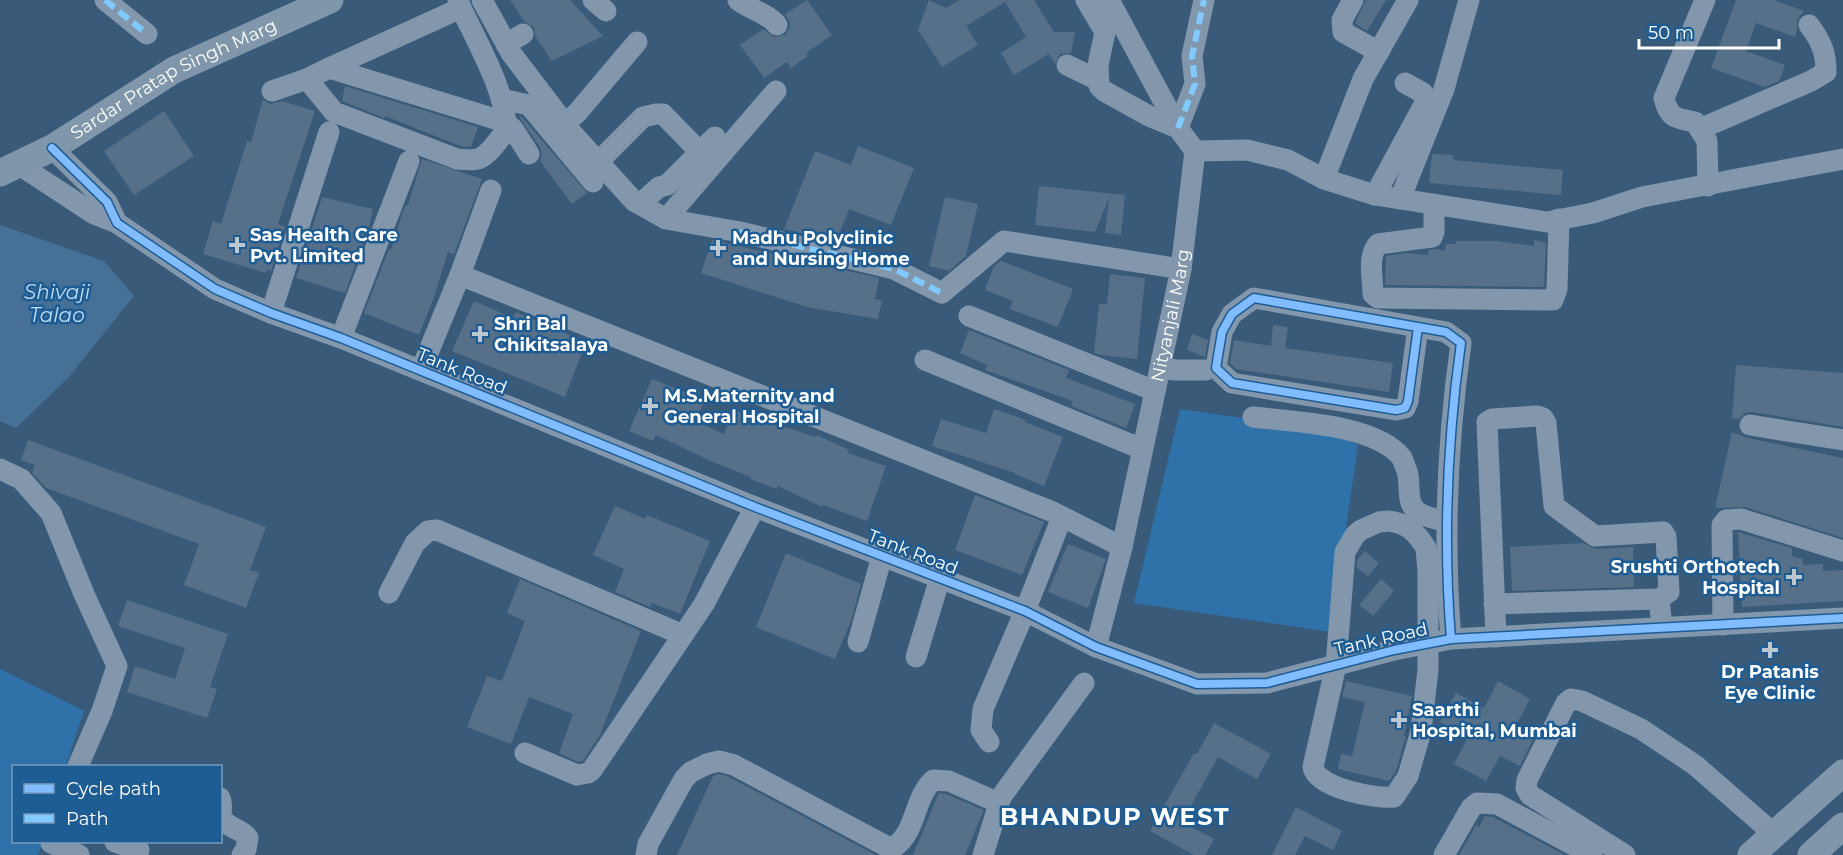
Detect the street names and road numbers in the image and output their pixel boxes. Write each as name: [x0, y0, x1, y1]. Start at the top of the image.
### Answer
street label: Sardar Pratap Singh Marg: [66, 14, 280, 144]
street label: Nityanjali Marg: [1146, 248, 1194, 384]
street label: Tank Road: [414, 343, 510, 399]
street label: Tank Road: [865, 525, 961, 579]
street label: Tank Road: [1332, 618, 1430, 660]

